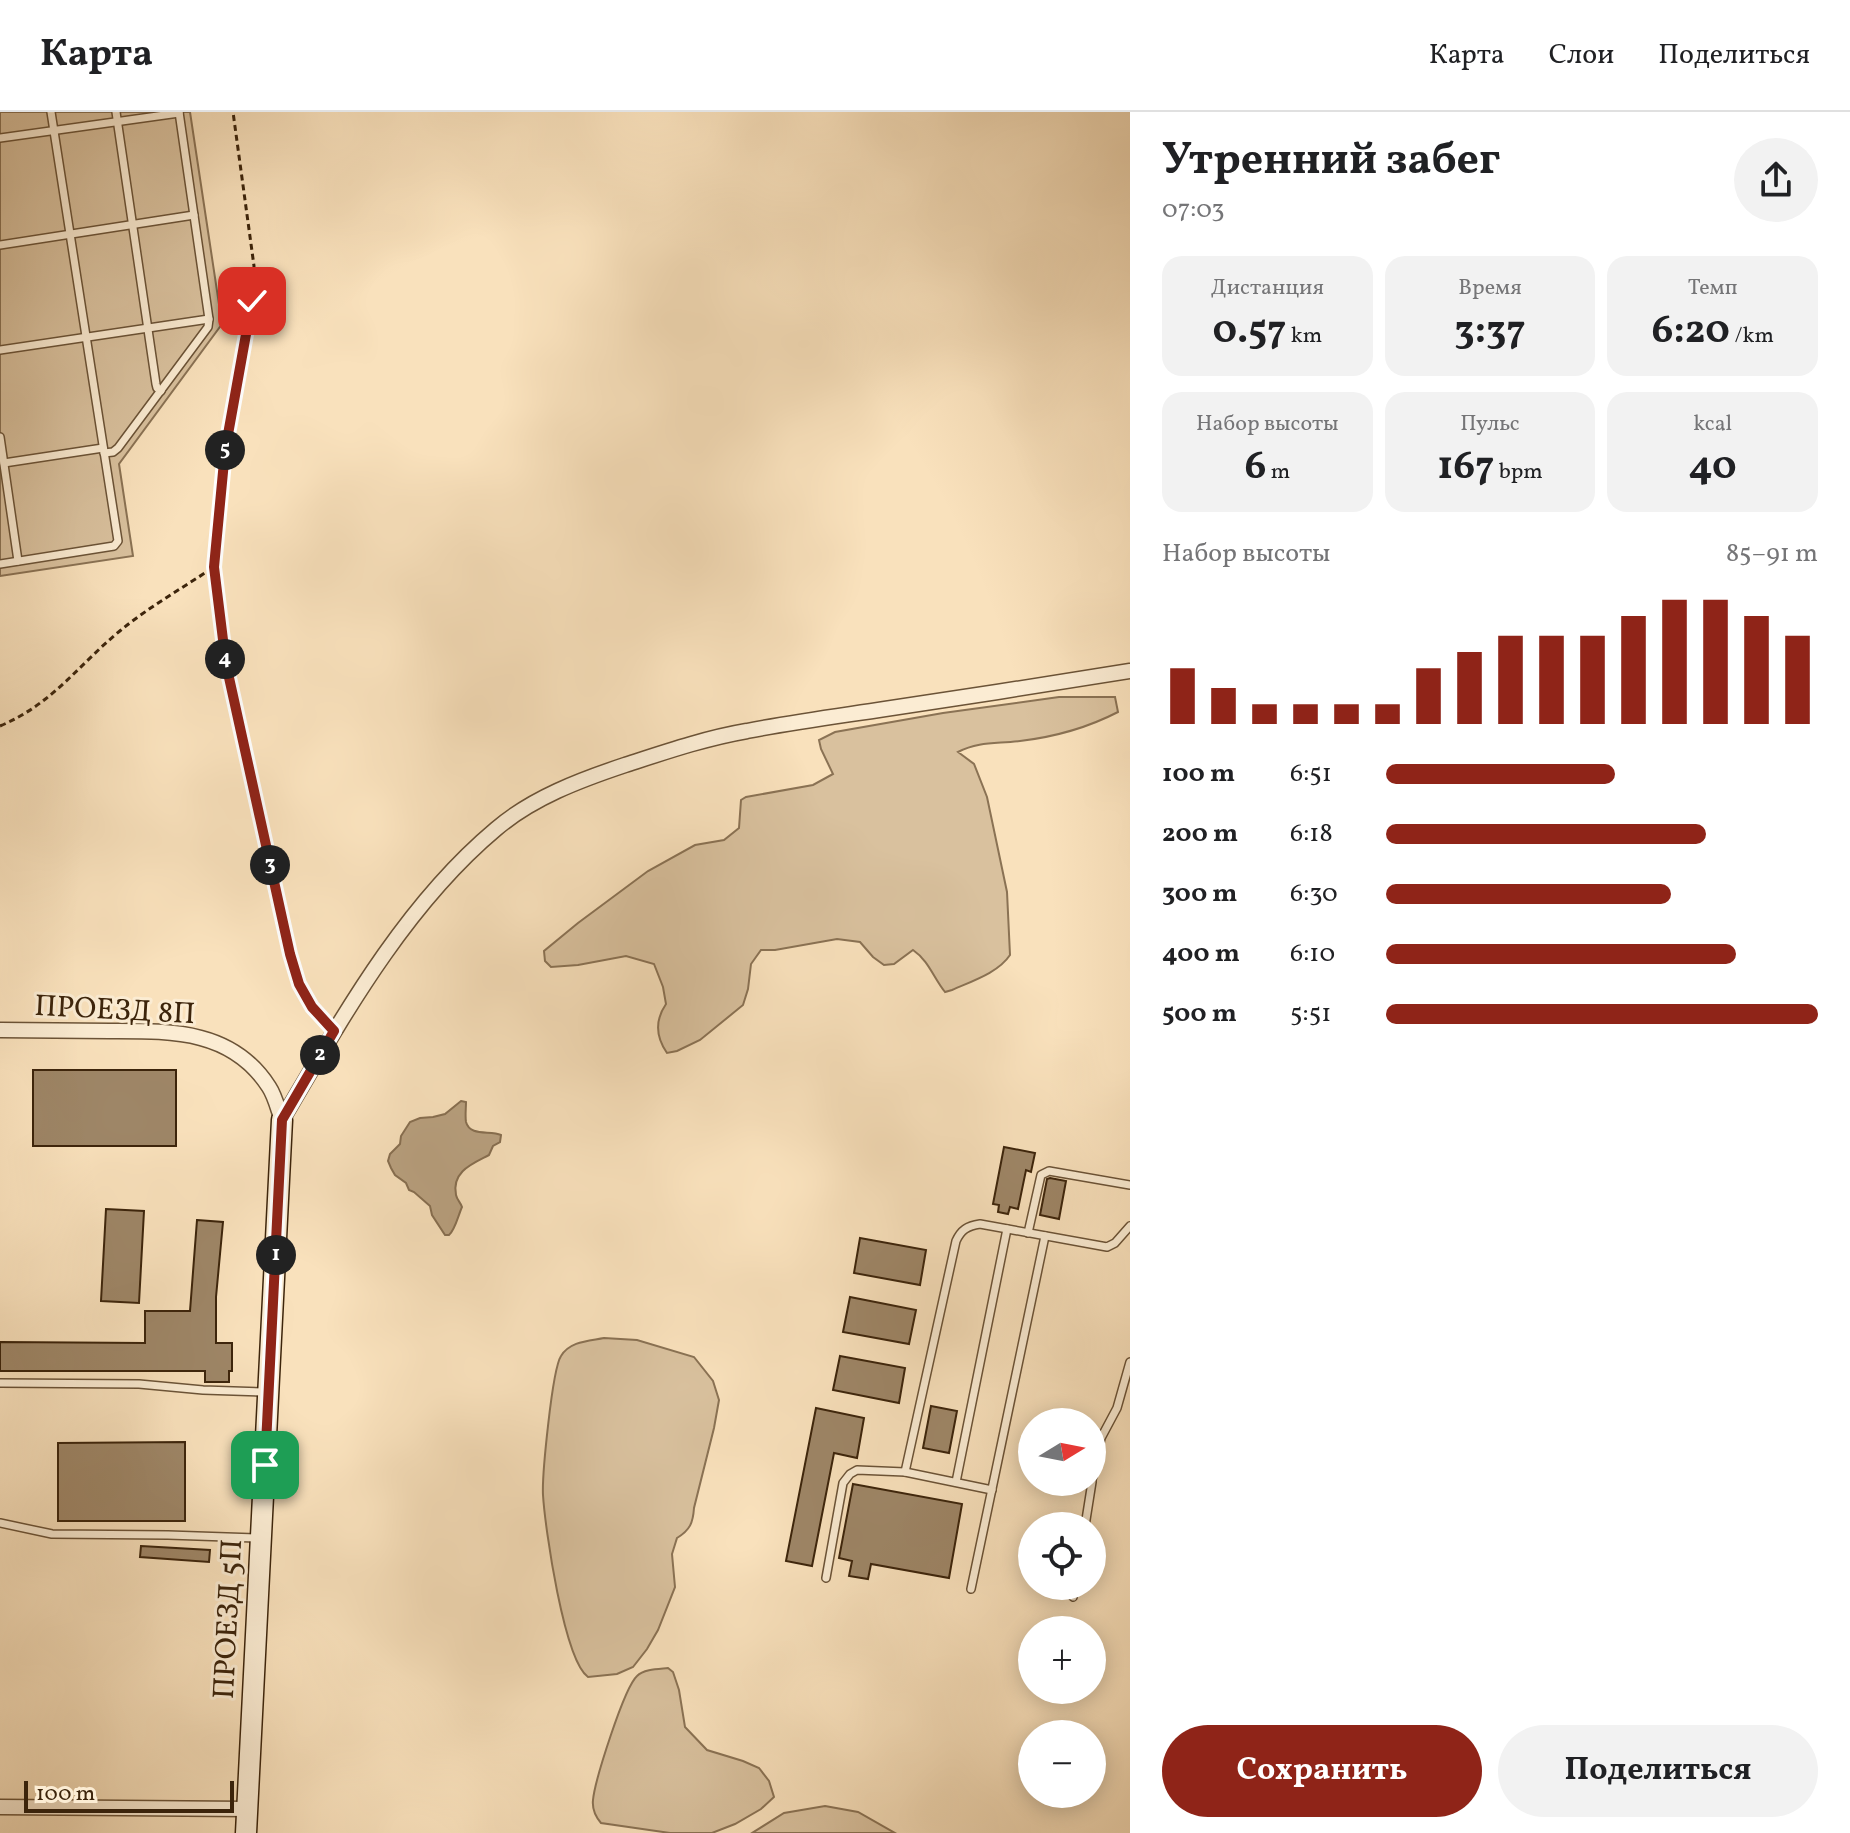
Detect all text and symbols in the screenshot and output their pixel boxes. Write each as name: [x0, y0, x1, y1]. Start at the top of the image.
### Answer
text: Карта: [40, 29, 153, 82]
text: Карта: [1429, 36, 1505, 75]
text: Слои: [1549, 36, 1614, 75]
text: Поделиться: [1658, 36, 1810, 75]
text: Утренний забег: [1162, 131, 1500, 192]
button: share: [1734, 138, 1818, 222]
text: 07:03: [1162, 192, 1225, 228]
pin: [218, 267, 286, 335]
text: Дистанция: [1211, 273, 1324, 304]
text: Время: [1458, 273, 1522, 304]
text: Темп: [1688, 273, 1737, 304]
icon: check: [230, 279, 274, 323]
text: 0.57: [1212, 304, 1286, 360]
text: 3:37: [1454, 304, 1526, 360]
text: 6:20: [1651, 304, 1730, 360]
text: km: [1286, 321, 1322, 352]
text: /km: [1730, 321, 1774, 352]
text: Набор высоты: [1196, 409, 1339, 440]
text: Пульс: [1460, 409, 1520, 440]
text: kcal: [1693, 409, 1732, 440]
pin: 5: [205, 430, 245, 470]
text: 5: [220, 434, 230, 465]
text: 6: [1244, 440, 1266, 496]
text: 167: [1437, 440, 1494, 496]
text: 40: [1689, 440, 1737, 496]
text: m: [1266, 457, 1290, 488]
text: bpm: [1494, 457, 1543, 488]
text: Набор высоты: [1162, 536, 1330, 572]
text: 85–91 m: [1726, 536, 1818, 572]
pin: 4: [205, 639, 245, 679]
text: 4: [218, 643, 232, 674]
text: 100 m: [1162, 756, 1235, 792]
text: 6:51: [1290, 756, 1332, 792]
text: 200 m: [1162, 816, 1238, 852]
text: 6:18: [1290, 816, 1333, 852]
pin: 3: [250, 845, 290, 885]
text: 3: [264, 849, 276, 880]
text: 300 m: [1162, 876, 1238, 912]
text: 6:30: [1290, 876, 1338, 912]
text: 400 m: [1162, 936, 1240, 972]
text: 6:10: [1290, 936, 1335, 972]
street label: ПРОЕЗД 8П: [33, 986, 196, 1036]
text: 500 m: [1162, 996, 1237, 1032]
text: 5:51: [1290, 996, 1331, 1032]
pin: 2: [300, 1035, 340, 1075]
text: 2: [314, 1039, 326, 1070]
pin: 1: [256, 1235, 296, 1275]
text: 1: [272, 1239, 280, 1270]
north arrow: [1018, 1408, 1106, 1496]
map controls: [1018, 1408, 1106, 1808]
pin: [231, 1431, 299, 1499]
icon: arrive: [243, 1443, 287, 1487]
button: locate: [1018, 1512, 1106, 1600]
street label: ПРОЕЗД 5П: [204, 1538, 254, 1700]
button: +: [1018, 1616, 1106, 1704]
button: −: [1018, 1720, 1106, 1808]
button: Сохранить: [1162, 1725, 1482, 1817]
button: Поделиться: [1498, 1725, 1818, 1817]
scale bar: [24, 1777, 234, 1813]
text: 100 m: [36, 1779, 95, 1810]

